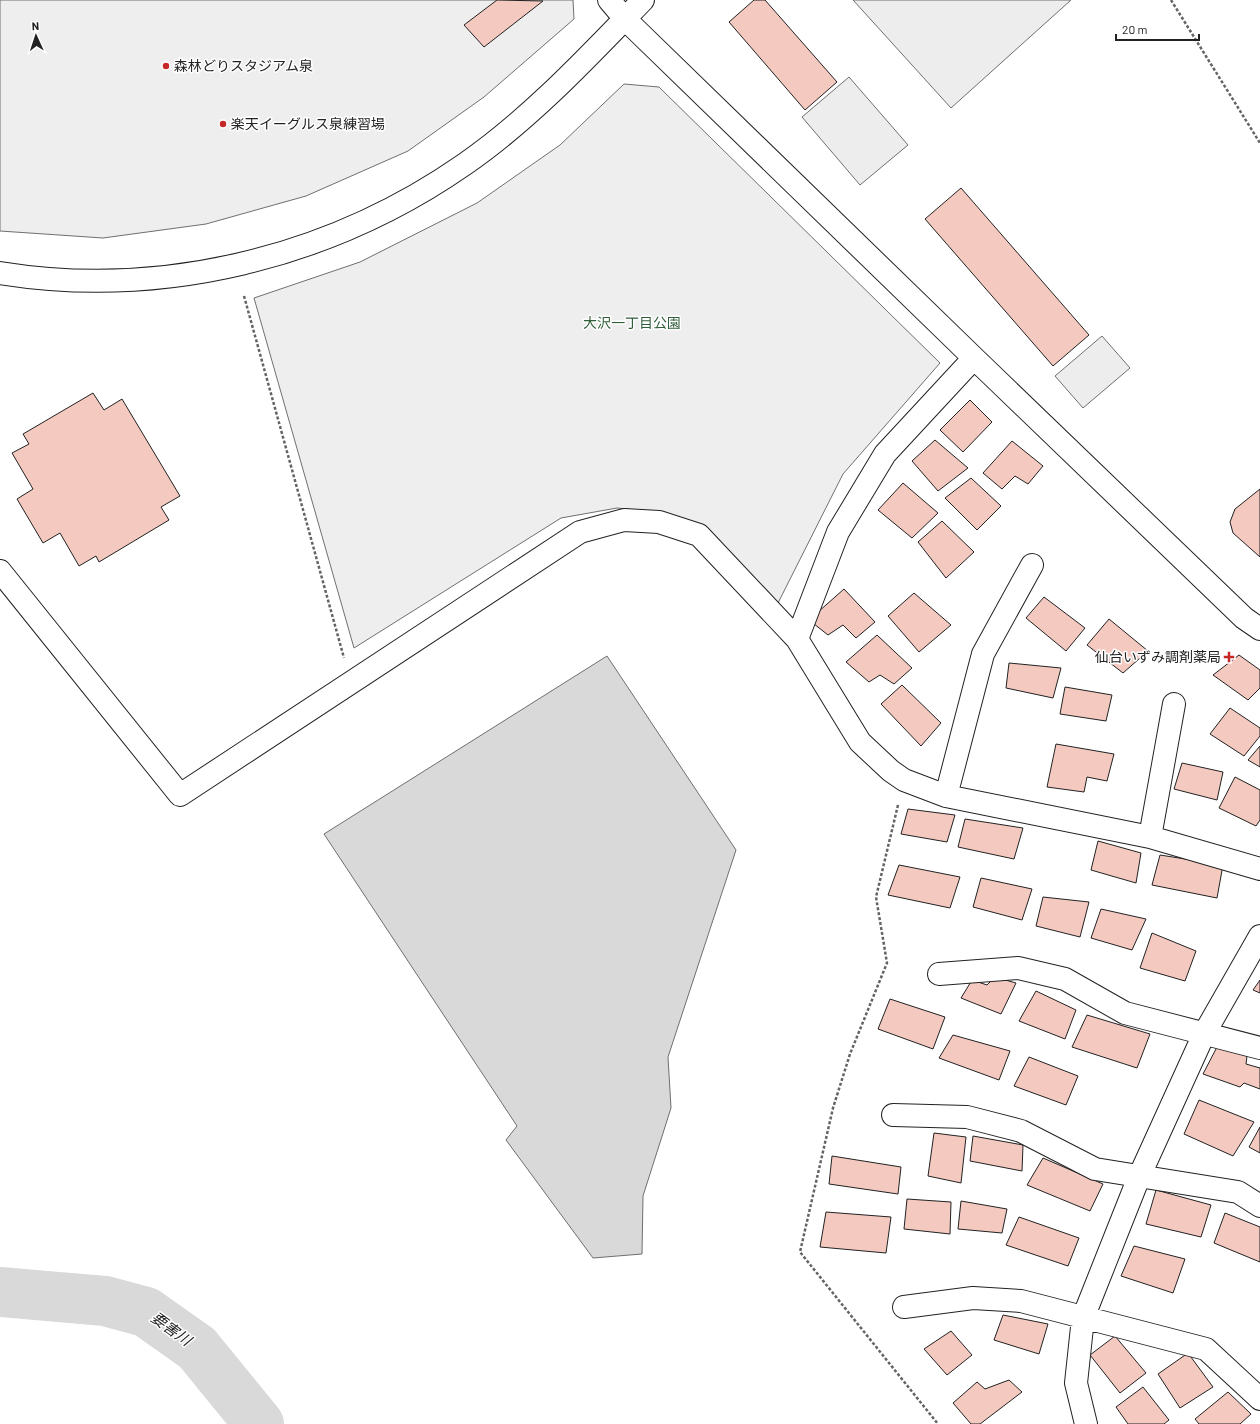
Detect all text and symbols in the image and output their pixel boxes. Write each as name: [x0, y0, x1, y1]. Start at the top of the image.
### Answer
north arrow: [16, 16, 56, 56]
scale bar: [1116, 16, 1199, 42]
text: N: [31, 19, 39, 32]
text: 20 m: [1122, 22, 1148, 36]
place label: 森林どりスタジアム泉: [174, 57, 313, 74]
marker: 森林どりスタジアム泉: [161, 61, 171, 71]
place label: 楽天イーグルス泉練習場: [231, 115, 385, 132]
marker: 楽天イーグルス泉練習場: [218, 119, 228, 129]
park label: 大沢一丁目公園: [583, 314, 681, 331]
place label: 仙台いずみ調剤薬局: [1095, 648, 1221, 665]
marker: 仙台いずみ調剤薬局: [1224, 652, 1234, 662]
water label: 要害川: [148, 1308, 197, 1350]

